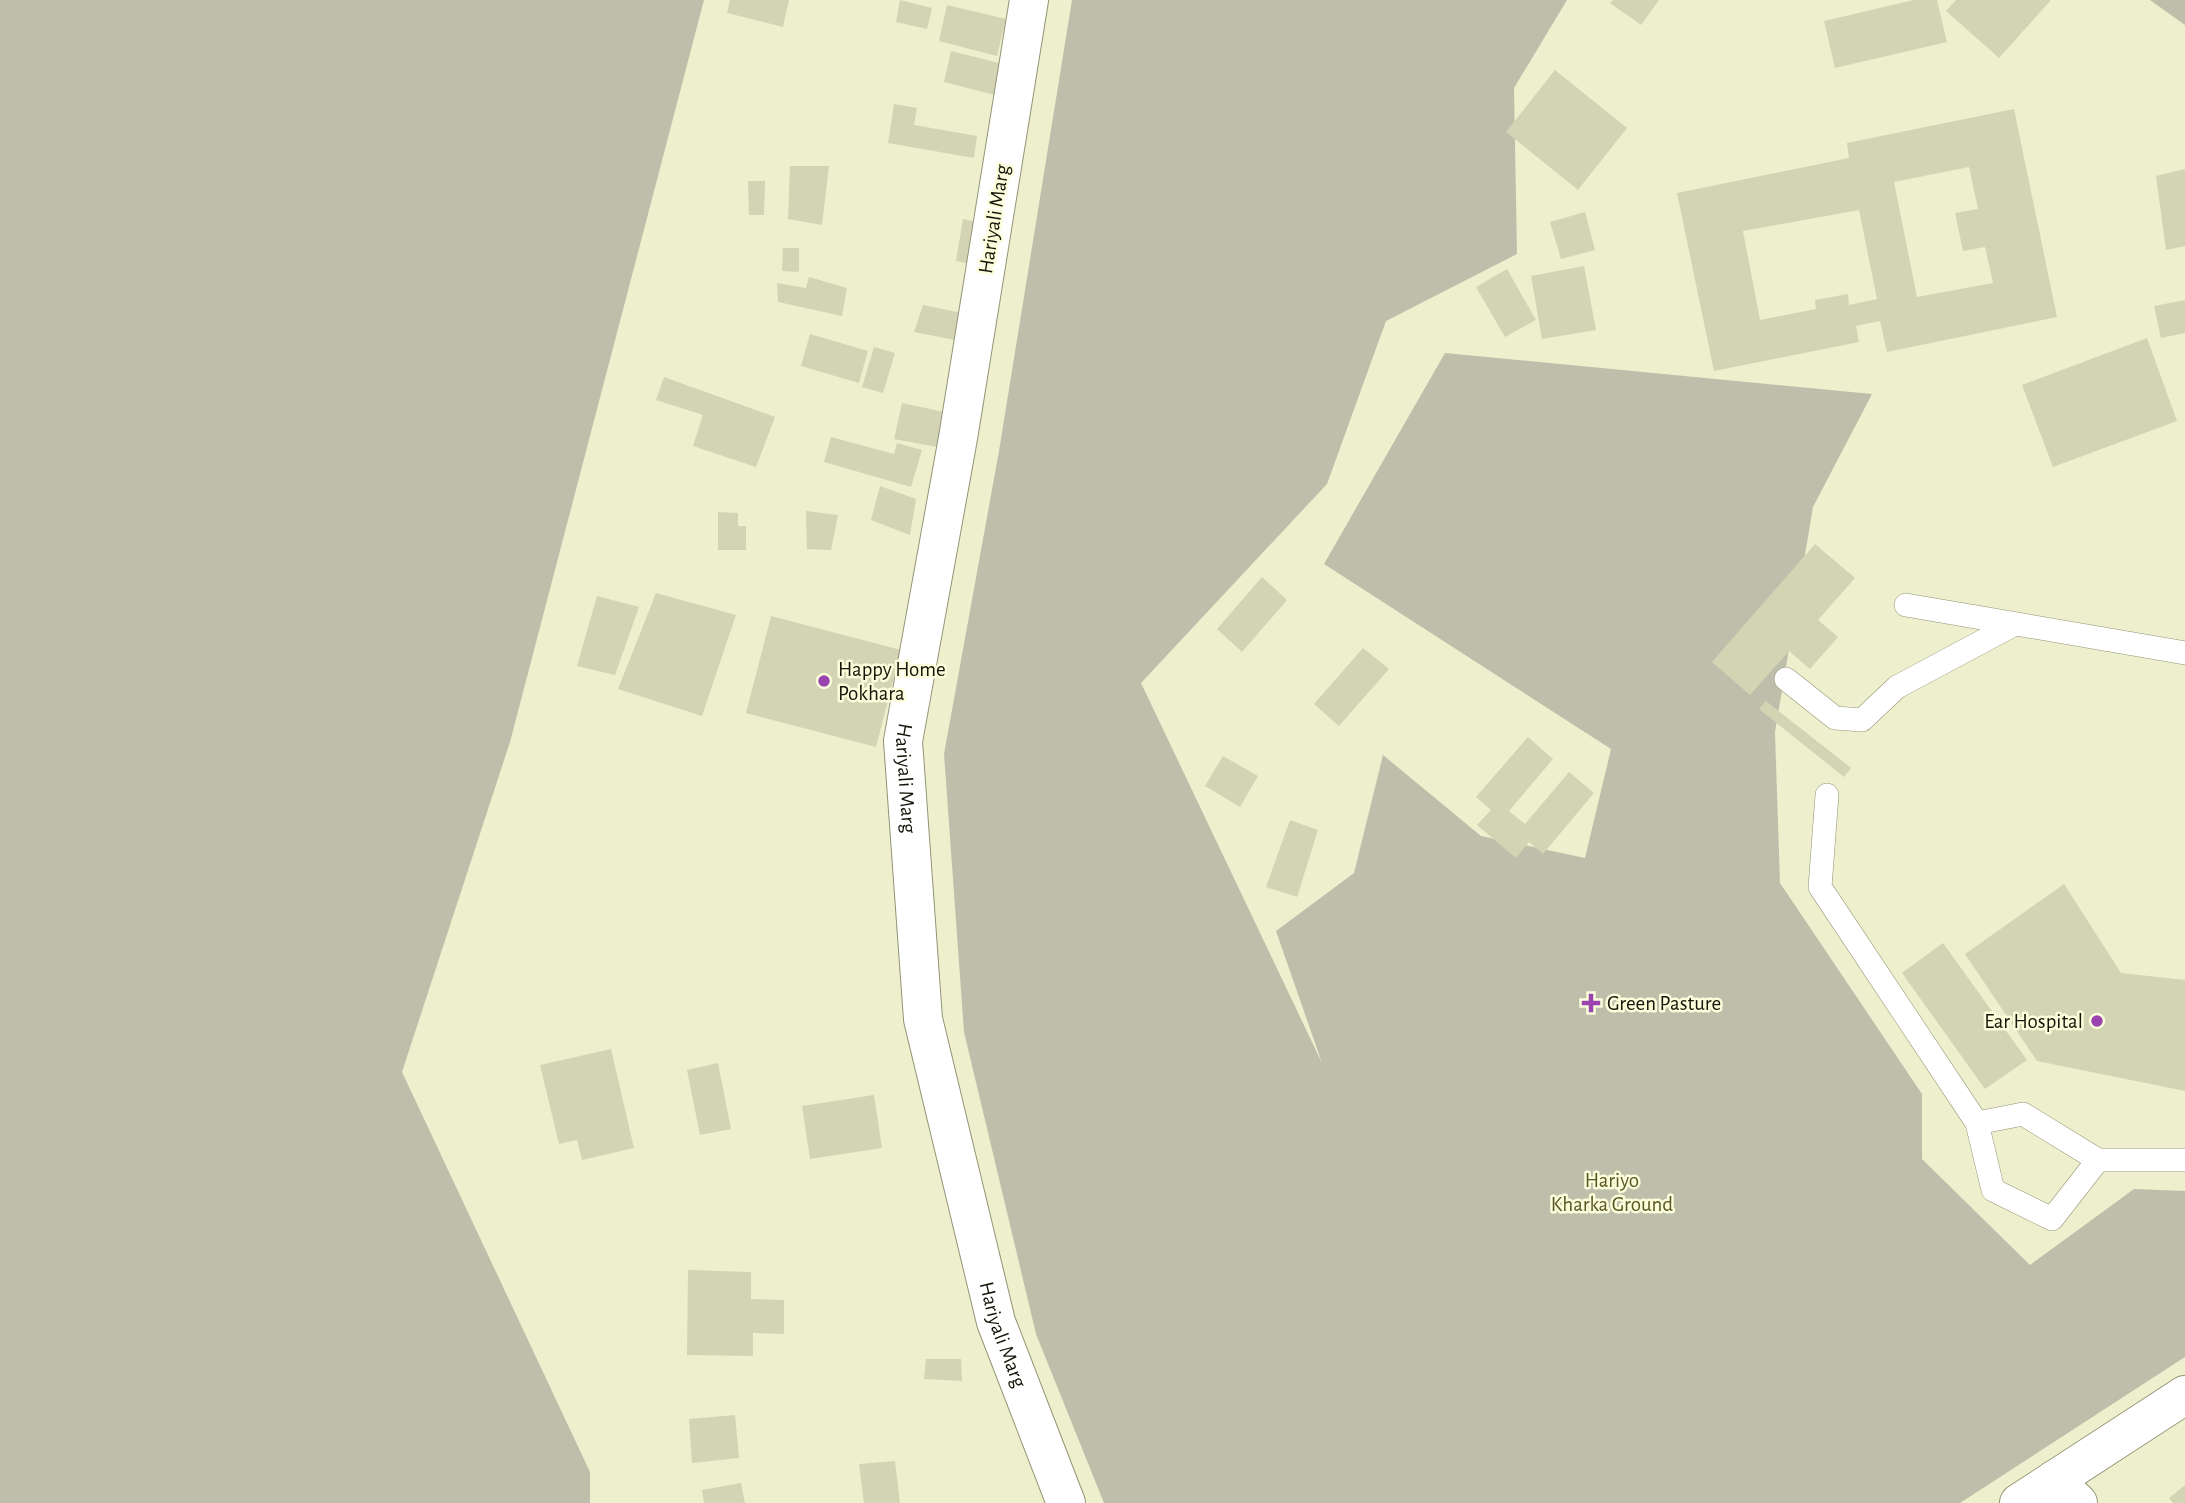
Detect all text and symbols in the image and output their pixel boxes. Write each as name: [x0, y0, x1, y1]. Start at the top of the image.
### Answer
street label: Hariyali Marg: [975, 162, 1013, 275]
place label: Happy Home Pokhara: [838, 659, 946, 704]
marker: Happy Home Pokhara: [816, 673, 832, 689]
street label: Hariyali Marg: [892, 722, 920, 835]
marker: Green Pasture: [1581, 993, 1601, 1013]
place label: Green Pasture: [1607, 993, 1721, 1014]
place label: Ear Hospital: [1984, 1011, 2083, 1032]
marker: Ear Hospital: [2089, 1013, 2105, 1029]
park label: Hariyo Kharka Ground: [1551, 1170, 1673, 1215]
street label: Hariyali Marg: [976, 1279, 1031, 1391]

